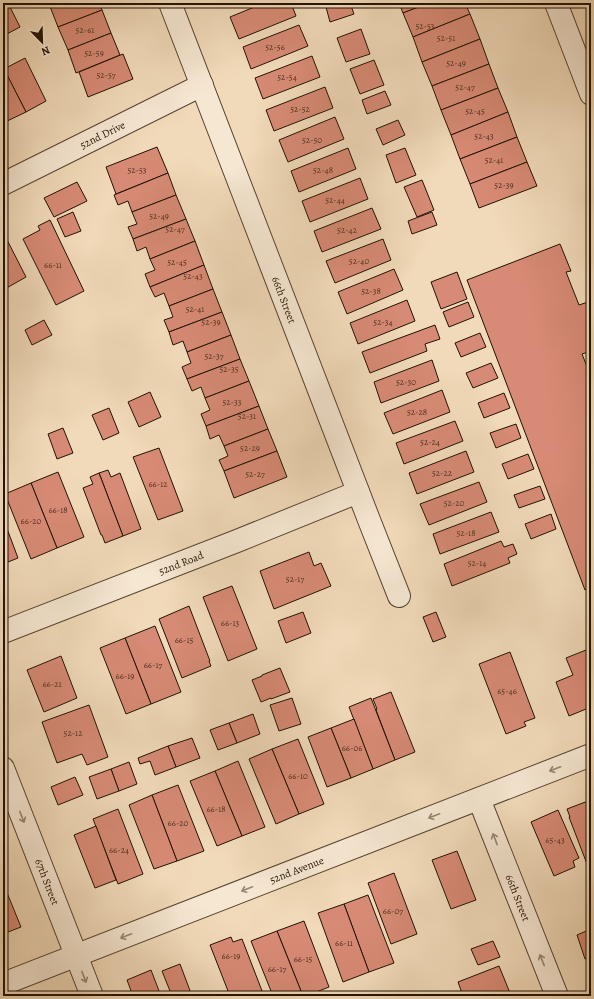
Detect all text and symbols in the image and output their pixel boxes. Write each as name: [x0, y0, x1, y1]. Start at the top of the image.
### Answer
house number: 52-53: [415, 20, 435, 32]
north arrow: [22, 22, 62, 62]
house number: 52-61: [76, 24, 94, 36]
house number: 52-51: [437, 32, 455, 44]
house number: 52-56: [265, 41, 285, 53]
text: N: [39, 42, 52, 59]
house number: 52-59: [84, 47, 104, 59]
house number: 52-49: [446, 57, 466, 69]
house number: 52-57: [96, 69, 116, 81]
house number: 52-54: [277, 71, 297, 83]
house number: 52-47: [455, 81, 475, 93]
house number: 52-52: [290, 103, 311, 115]
house number: 52-45: [465, 105, 485, 117]
street label: 52nd Drive: [77, 117, 128, 153]
house number: 52-43: [474, 130, 494, 142]
house number: 52-50: [302, 134, 322, 146]
house number: 52-41: [485, 154, 503, 166]
house number: 52-53: [127, 164, 147, 176]
house number: 52-48: [313, 164, 333, 176]
house number: 52-39: [494, 179, 514, 191]
house number: 52-44: [325, 194, 345, 206]
house number: 52-49: [149, 210, 169, 222]
house number: 52-47: [165, 223, 185, 235]
house number: 52-42: [337, 224, 358, 236]
house number: 52-40: [349, 255, 369, 267]
house number: 52-45: [167, 256, 187, 268]
house number: 66-11: [44, 259, 62, 271]
house number: 52-43: [183, 270, 203, 282]
street label: 66th Street: [268, 274, 300, 326]
house number: 52-38: [361, 285, 381, 297]
house number: 52-41: [186, 303, 204, 315]
house number: 52-39: [201, 316, 221, 328]
house number: 52-34: [373, 316, 393, 328]
house number: 52-37: [204, 350, 224, 362]
house number: 52-35: [219, 363, 239, 375]
house number: 52-30: [396, 376, 416, 388]
house number: 52-33: [222, 396, 242, 408]
house number: 52-28: [407, 406, 427, 418]
house number: 52-31: [238, 410, 256, 422]
house number: 52-24: [420, 436, 440, 448]
house number: 52-29: [240, 442, 260, 454]
house number: 52-22: [432, 467, 453, 479]
house number: 52-27: [245, 468, 265, 480]
house number: 66-12: [148, 478, 168, 490]
house number: 52-20: [444, 497, 465, 509]
house number: 66-18: [48, 504, 68, 516]
house number: 66-20: [21, 515, 42, 527]
house number: 52-18: [456, 527, 476, 539]
street label: 52nd Road: [157, 548, 206, 579]
house number: 52-14: [468, 557, 486, 569]
house number: 52-17: [286, 573, 304, 585]
house number: 66-13: [221, 617, 240, 629]
house number: 66-15: [175, 634, 193, 646]
house number: 66-17: [144, 659, 163, 671]
house number: 66-19: [116, 670, 134, 682]
house number: 66-21: [42, 678, 62, 690]
house number: 65-46: [497, 685, 517, 697]
house number: 52-12: [64, 727, 83, 739]
house number: 66-06: [342, 742, 362, 754]
one-way arrow: [549, 766, 561, 774]
house number: 66-10: [288, 770, 308, 782]
house number: 66-18: [206, 803, 226, 815]
one-way arrow: [19, 810, 27, 822]
one-way arrow: [428, 813, 440, 821]
house number: 66-20: [168, 817, 189, 829]
one-way arrow: [490, 833, 498, 845]
house number: 65-43: [545, 834, 565, 846]
house number: 66-24: [109, 844, 129, 856]
street label: 52nd Avenue: [267, 853, 326, 887]
street label: 67th Street: [31, 856, 63, 907]
street label: 66th Street: [502, 872, 534, 924]
one-way arrow: [242, 886, 254, 894]
house number: 66-07: [383, 905, 403, 917]
one-way arrow: [121, 933, 133, 941]
house number: 66-11: [335, 937, 353, 949]
house number: 66-19: [222, 950, 240, 962]
house number: 66-15: [294, 953, 312, 965]
one-way arrow: [538, 954, 546, 966]
house number: 66-17: [268, 963, 287, 975]
one-way arrow: [81, 971, 89, 983]

